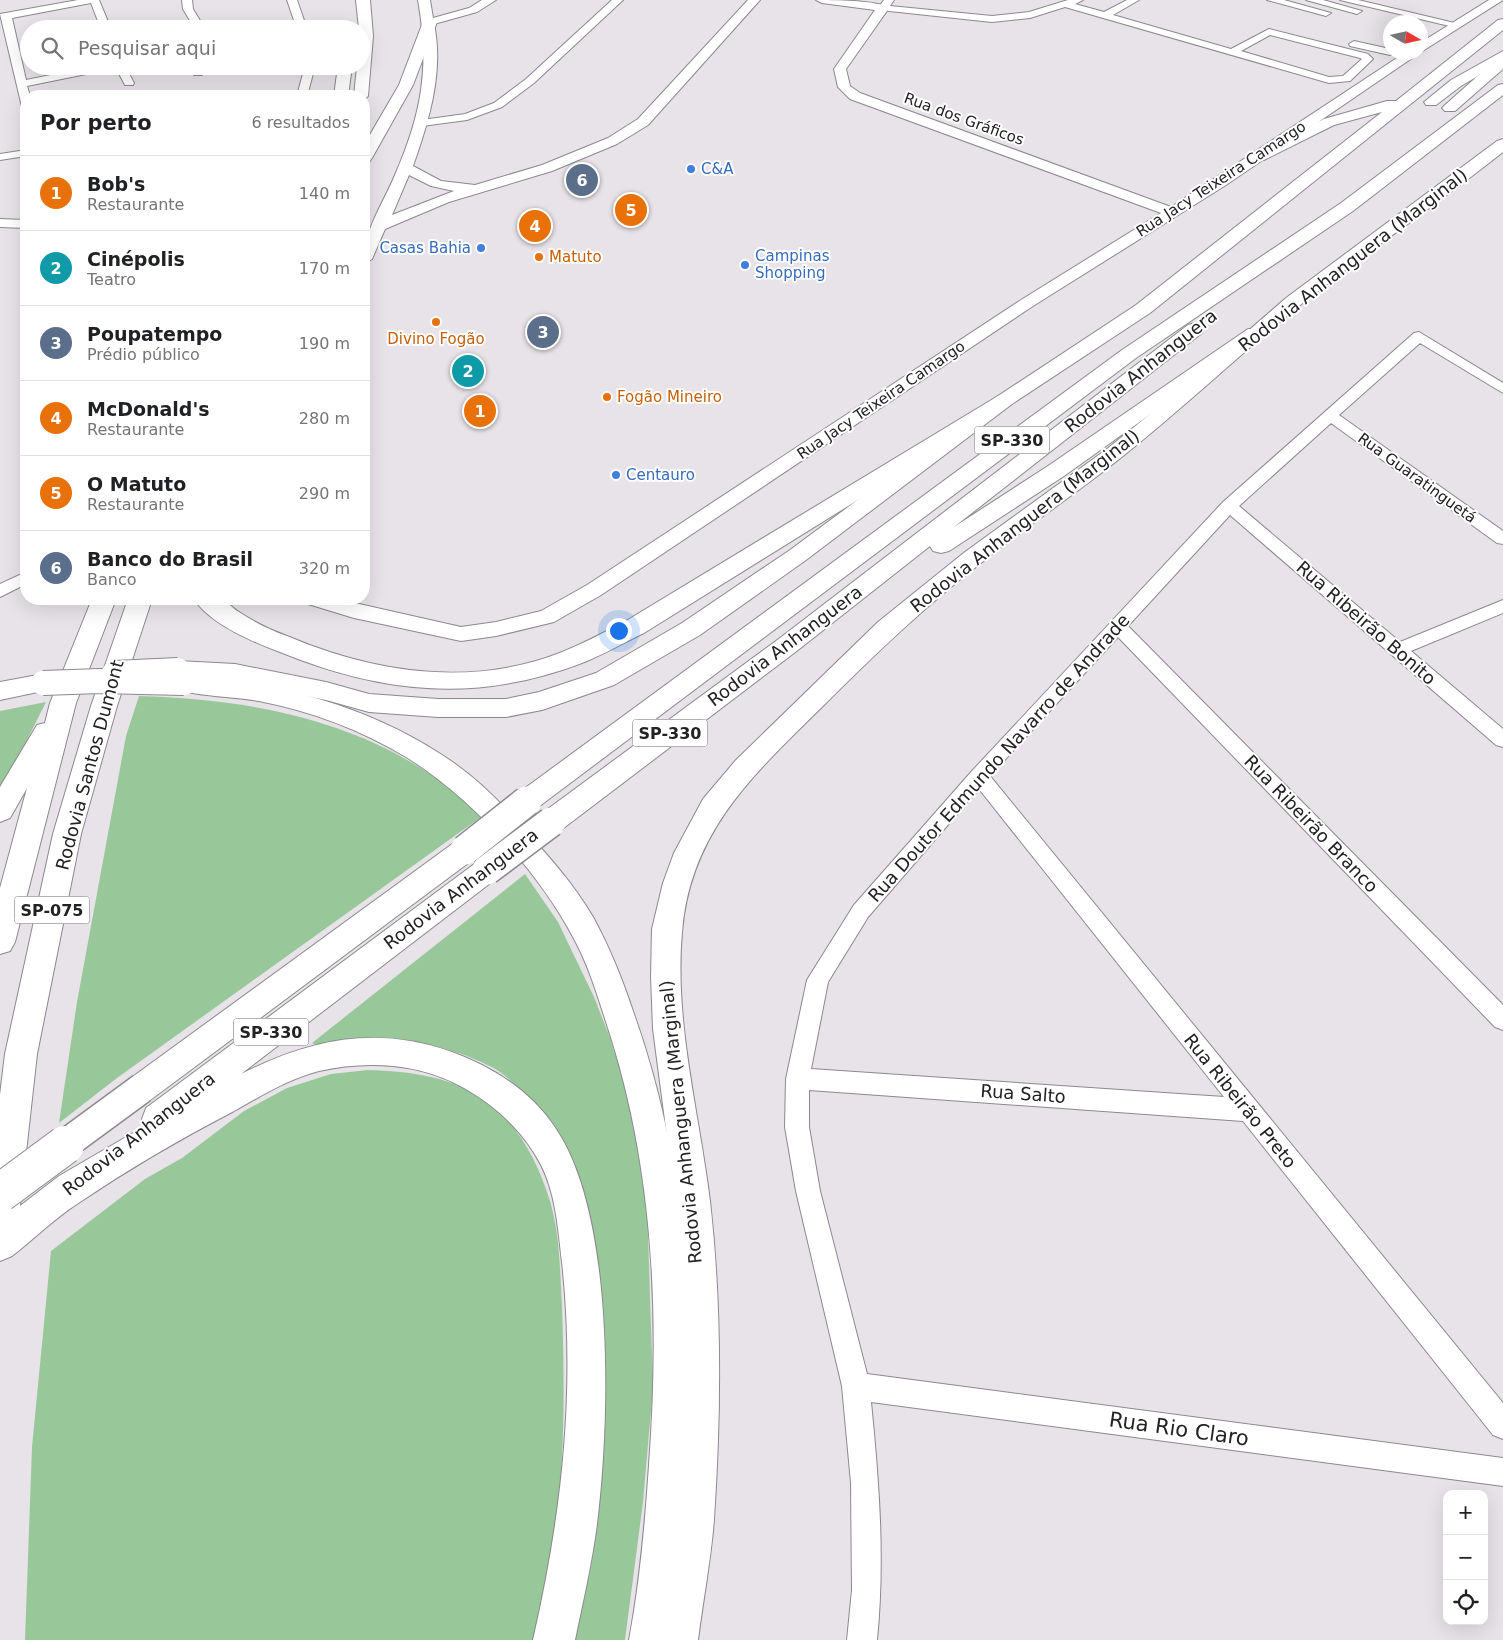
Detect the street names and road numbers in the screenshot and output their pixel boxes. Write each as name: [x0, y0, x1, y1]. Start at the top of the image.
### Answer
street label: Rua dos Gráficos: [902, 89, 1027, 149]
street label: Rua Jacy Teixeira Camargo: [1133, 117, 1309, 241]
street label: Rodovia Anhanguera (Marginal): [1234, 164, 1471, 356]
street label: Rodovia Anhanguera: [1060, 305, 1221, 437]
street label: Rua Jacy Teixeira Camargo: [794, 337, 968, 463]
street label: Rodovia Anhanguera (Marginal): [906, 425, 1143, 617]
road number: SP-330: [974, 426, 1050, 454]
street label: Rua Guaratinguetá: [1354, 429, 1480, 527]
street label: Rua Ribeirão Bonito: [1292, 556, 1440, 689]
street label: Rodovia Anhanguera: [704, 581, 866, 710]
street label: Rua Doutor Edmundo Navarro de Andrade: [864, 609, 1134, 906]
street label: Rodovia Santos Dumont: [51, 657, 128, 872]
road number: SP-330: [632, 720, 708, 746]
street label: Rua Ribeirão Branco: [1240, 750, 1383, 897]
street label: Rodovia Anhanguera: [380, 824, 542, 953]
road number: SP-075: [15, 896, 90, 924]
street label: Rodovia Anhanguera (Marginal): [655, 979, 706, 1265]
road number: SP-330: [234, 1019, 308, 1046]
street label: Rua Ribeirão Preto: [1180, 1029, 1301, 1172]
street label: Rodovia Anhanguera: [58, 1068, 219, 1200]
street label: Rua Salto: [980, 1080, 1066, 1107]
street label: Rua Rio Claro: [1108, 1407, 1250, 1451]

